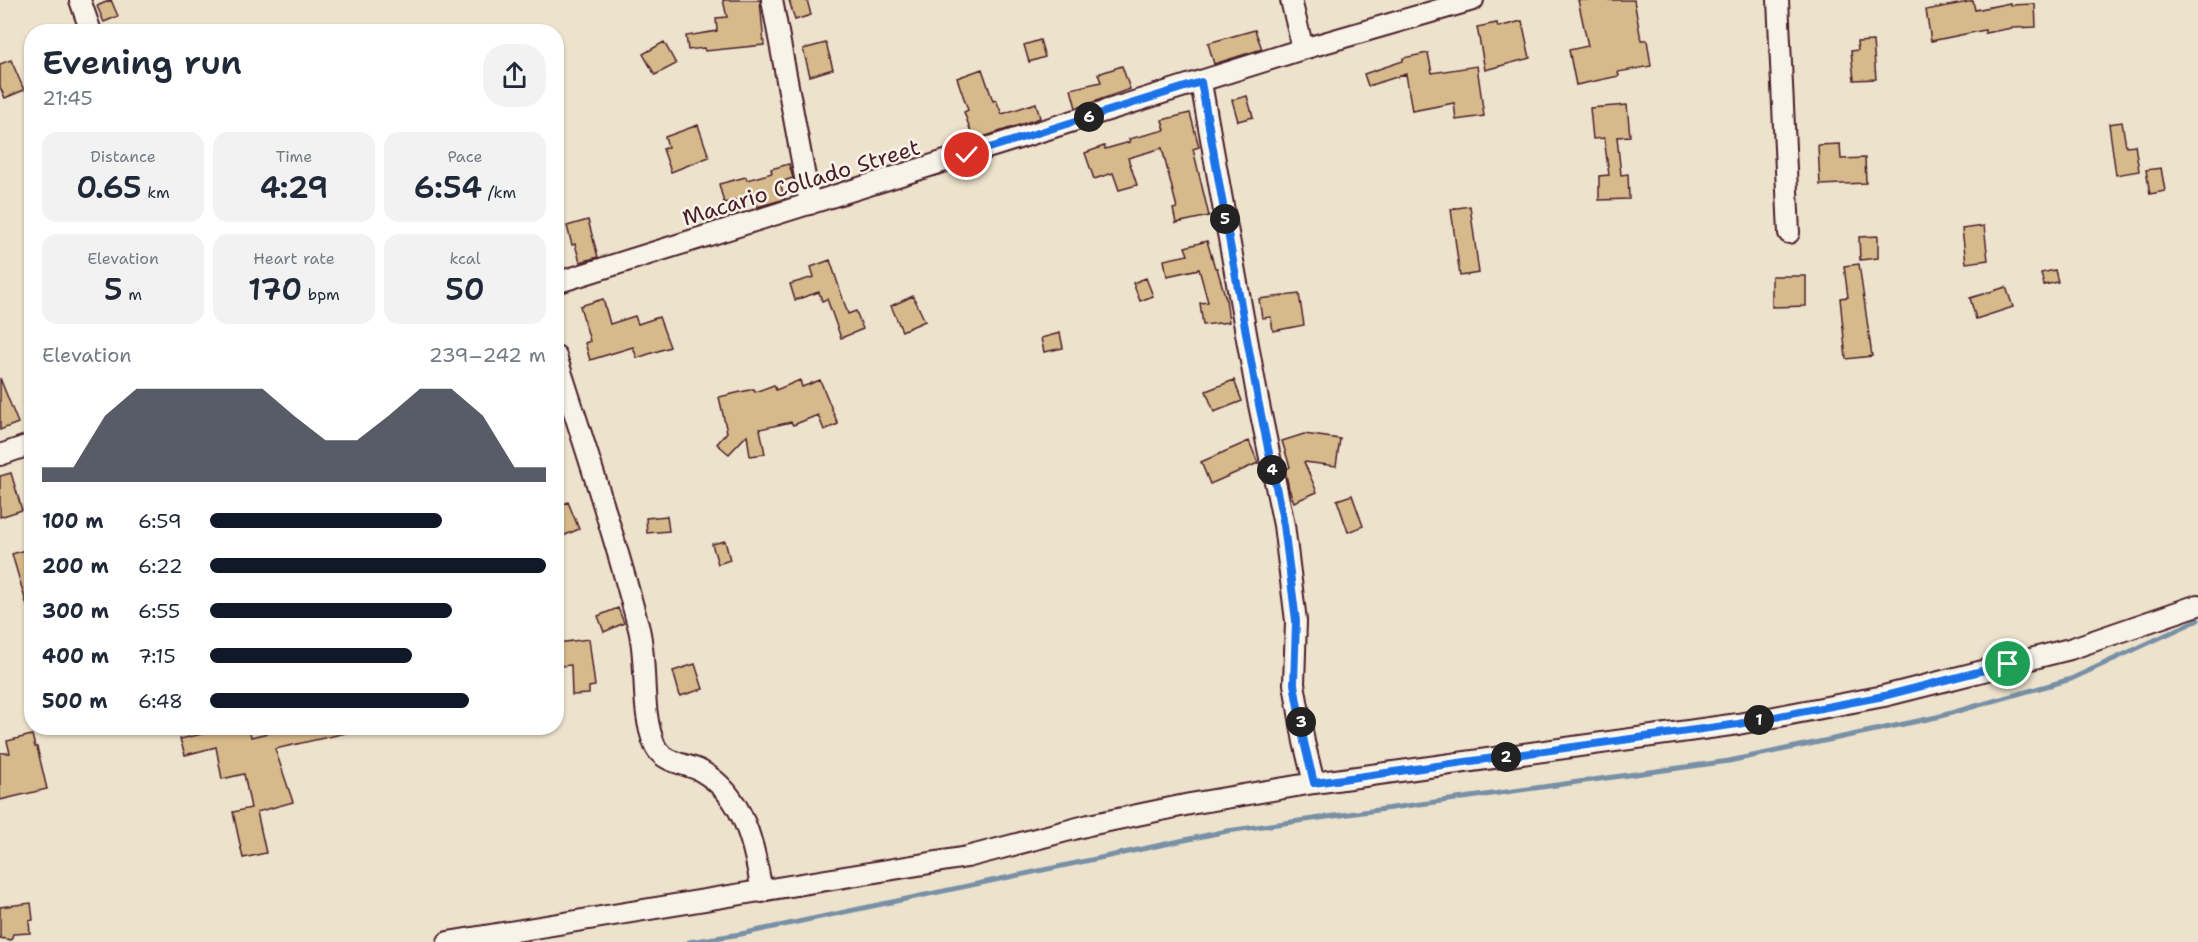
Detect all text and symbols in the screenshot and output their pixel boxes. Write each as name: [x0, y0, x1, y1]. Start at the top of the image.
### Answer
text: Evening run: [42, 40, 242, 85]
button: share: [483, 44, 546, 107]
text: 21:45: [42, 85, 93, 111]
pin: 6: [1074, 102, 1104, 132]
text: 6: [1083, 106, 1095, 127]
pin: [941, 129, 992, 180]
street label: Macario Collado Street: [679, 133, 923, 232]
icon: check: [950, 138, 983, 171]
text: Distance: [90, 146, 156, 167]
text: Time: [276, 146, 312, 167]
text: Pace: [447, 146, 483, 167]
text: 0.65: [76, 167, 142, 208]
text: 4:29: [260, 167, 328, 208]
text: 6:54: [414, 167, 482, 208]
text: km: [142, 182, 170, 203]
text: /km: [482, 182, 516, 203]
pin: 5: [1210, 204, 1240, 234]
text: 5: [1220, 208, 1230, 229]
text: Elevation: [87, 248, 159, 269]
text: Heart rate: [253, 248, 335, 269]
text: kcal: [449, 248, 481, 269]
text: 5: [104, 269, 123, 310]
text: 170: [248, 269, 302, 310]
text: 50: [445, 269, 485, 310]
text: m: [123, 284, 142, 305]
text: bpm: [302, 284, 340, 305]
text: Elevation: [42, 342, 132, 368]
text: 239–242 m: [429, 342, 546, 368]
pin: 4: [1257, 455, 1287, 485]
text: 4: [1266, 459, 1278, 480]
text: 100 m: [42, 508, 104, 534]
text: 6:59: [138, 508, 182, 534]
text: 200 m: [42, 553, 109, 579]
text: 6:22: [138, 553, 183, 579]
text: 300 m: [42, 598, 109, 624]
text: 6:55: [138, 598, 180, 624]
pin: [1982, 638, 2033, 689]
text: 400 m: [42, 643, 109, 669]
text: 7:15: [138, 643, 176, 669]
icon: arrive: [1991, 647, 2024, 680]
text: 500 m: [42, 688, 108, 714]
text: 6:48: [138, 688, 183, 714]
pin: 1: [1744, 705, 1774, 735]
pin: 3: [1286, 707, 1316, 737]
text: 1: [1755, 709, 1763, 730]
text: 3: [1295, 711, 1307, 732]
pin: 2: [1491, 742, 1521, 772]
text: 2: [1500, 746, 1512, 767]

